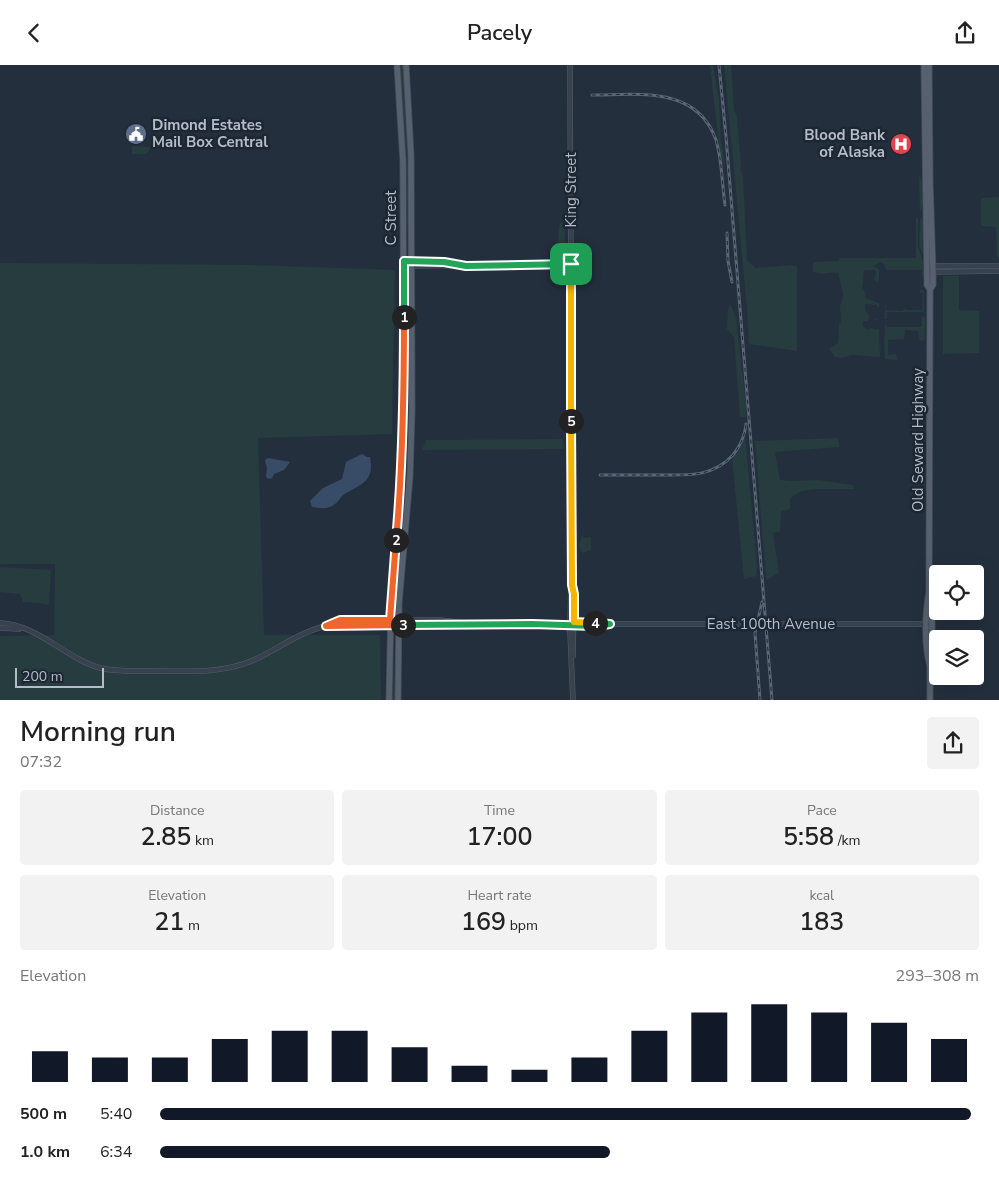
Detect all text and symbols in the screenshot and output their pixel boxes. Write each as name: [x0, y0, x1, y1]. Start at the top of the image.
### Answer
text: Pacely: [467, 18, 532, 48]
icon: back: [20, 19, 48, 47]
icon: share: [951, 19, 979, 47]
place label: Dimond Estates Mail Box Central: [152, 115, 268, 152]
public building icon: Dimond Estates Mail Box Central: [124, 122, 148, 146]
place label: Blood Bank of Alaska: [804, 125, 886, 162]
hospital icon: Blood Bank of Alaska: [889, 132, 913, 156]
street label: King Street: [561, 152, 581, 227]
street label: C Street: [381, 190, 401, 245]
pin: [550, 243, 592, 285]
icon: arrive: [557, 250, 585, 278]
pin: 1: [392, 305, 416, 329]
text: 1: [400, 308, 409, 327]
street label: Old Seward Highway: [908, 368, 928, 512]
pin: 5: [558, 409, 584, 433]
text: 5: [567, 412, 576, 431]
pin: 2: [384, 527, 408, 553]
text: 2: [392, 531, 401, 550]
map controls: [929, 565, 984, 685]
button: locate: [929, 565, 984, 620]
pin: 4: [582, 611, 608, 635]
pin: 3: [390, 613, 416, 637]
text: 4: [591, 614, 600, 633]
street label: East 100th Avenue: [707, 614, 835, 634]
text: 3: [399, 616, 408, 635]
button: layers: [929, 630, 984, 685]
scale bar: [15, 665, 104, 688]
text: 200 m: [22, 667, 63, 686]
text: Morning run: [20, 713, 176, 751]
button: share: [927, 717, 979, 769]
text: 07:32: [20, 751, 62, 773]
text: Distance: [150, 801, 204, 820]
text: Time: [484, 801, 515, 820]
text: Pace: [807, 801, 837, 820]
text: 2.85: [140, 820, 191, 854]
text: 17:00: [467, 820, 532, 854]
text: 5:58: [783, 820, 834, 854]
text: km: [191, 831, 214, 850]
text: /km: [834, 831, 861, 850]
text: Elevation: [148, 886, 206, 905]
text: Heart rate: [467, 886, 532, 905]
text: kcal: [809, 886, 834, 905]
text: 21: [154, 905, 184, 939]
text: 169: [461, 905, 506, 939]
text: 183: [799, 905, 844, 939]
text: m: [184, 916, 200, 935]
text: bpm: [506, 916, 538, 935]
text: Elevation: [20, 965, 86, 987]
text: 293–308 m: [896, 965, 979, 987]
text: 500 m: [20, 1103, 67, 1125]
text: 5:40: [100, 1103, 132, 1125]
text: 1.0 km: [20, 1141, 70, 1163]
text: 6:34: [100, 1141, 132, 1163]

